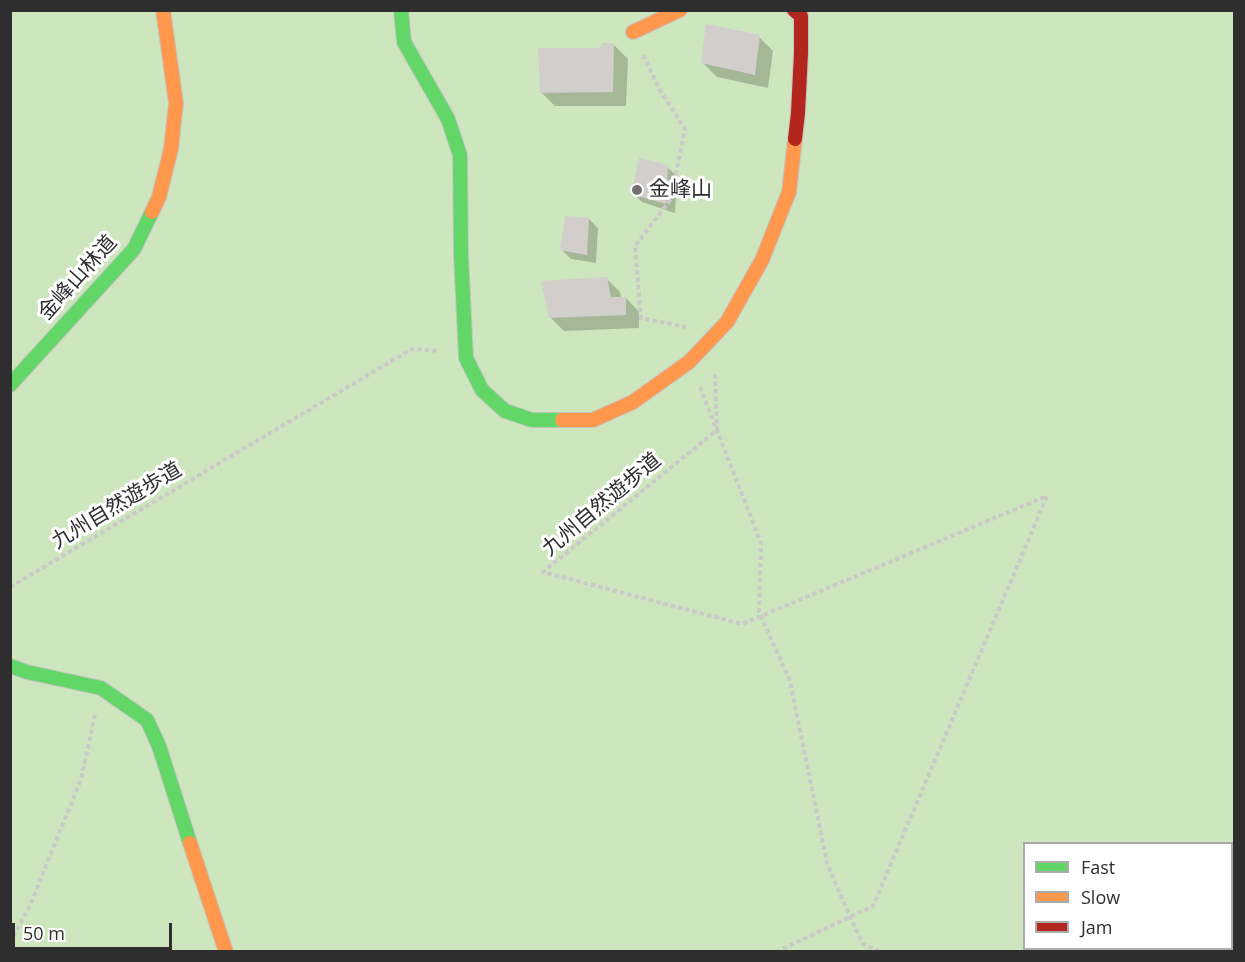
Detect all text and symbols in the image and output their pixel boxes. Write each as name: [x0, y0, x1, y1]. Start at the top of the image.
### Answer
place label: 金峰山: [649, 177, 712, 203]
marker: 金峰山: [630, 183, 644, 197]
street label: 金峰山林道: [34, 231, 122, 325]
street label: 九州自然遊歩道: [538, 448, 666, 562]
street label: 九州自然遊歩道: [48, 457, 186, 555]
legend: [1023, 842, 1233, 950]
text: Fast: [1081, 855, 1115, 879]
text: Slow: [1081, 885, 1120, 909]
scale bar: [15, 911, 176, 949]
text: Jam: [1081, 915, 1113, 939]
text: 50 m: [23, 921, 65, 945]

